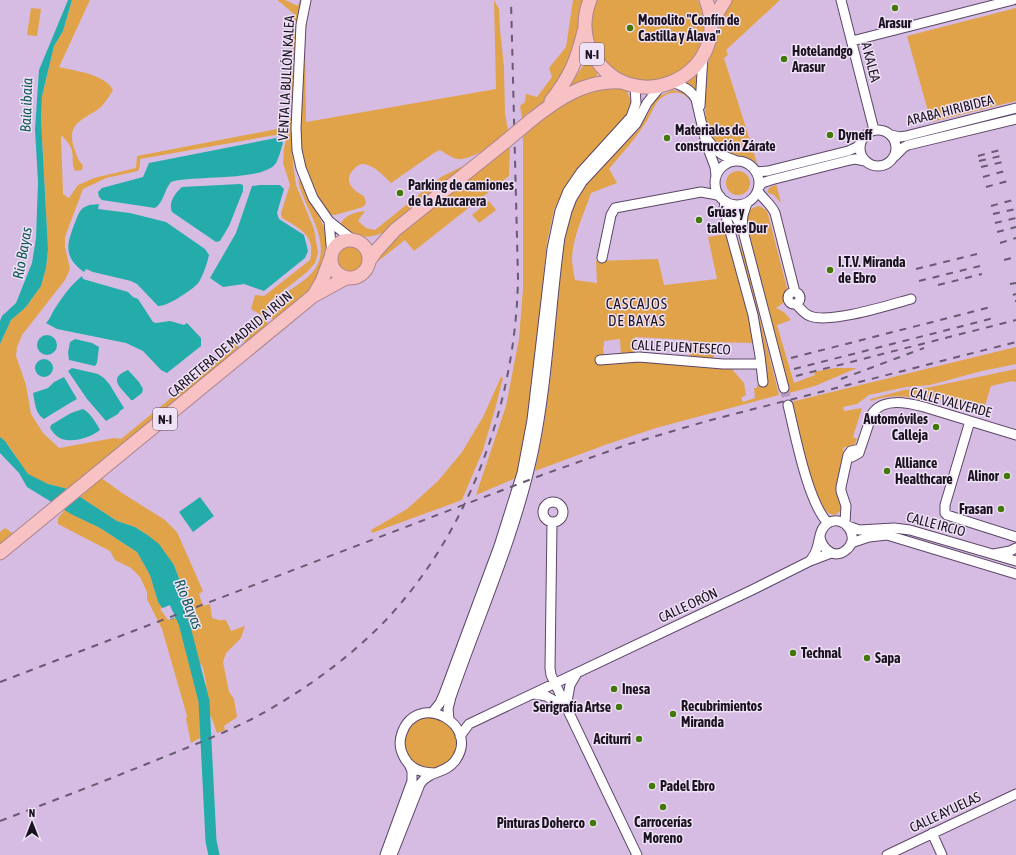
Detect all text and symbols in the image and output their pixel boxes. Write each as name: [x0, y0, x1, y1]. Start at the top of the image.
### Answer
marker: Arasur: [890, 3, 900, 13]
place label: Monolito "Confín de Castilla y Álava": [638, 12, 740, 44]
street label: VENTA LA BULLÓN KALEA: [275, 15, 297, 141]
place label: Arasur: [877, 15, 912, 31]
marker: Monolito "Confín de Castilla y Álava": [625, 23, 635, 33]
street label: A KALEA: [858, 40, 884, 84]
road number: N-I: [580, 43, 604, 65]
place label: Hotelandgo Arasur: [791, 43, 853, 75]
marker: Hotelandgo Arasur: [779, 54, 789, 64]
water label: Baia ibaia: [17, 77, 35, 133]
street label: ARABA HIRIBIDEA: [905, 91, 995, 129]
place label: Materiales de construcción Zárate: [675, 122, 776, 154]
place label: Dyneff: [838, 127, 873, 143]
marker: Dyneff: [825, 130, 835, 140]
marker: Materiales de construcción Zárate: [662, 133, 672, 143]
place label: Parking de camiones de la Azucarera: [408, 177, 514, 209]
marker: Parking de camiones de la Azucarera: [395, 188, 405, 198]
place label: Grúas y talleres Dur: [706, 204, 768, 236]
marker: Grúas y talleres Dur: [694, 215, 704, 225]
water label: Río Bayas: [9, 226, 35, 280]
place label: I.T.V. Miranda de Ebro: [838, 254, 906, 286]
marker: I.T.V. Miranda de Ebro: [825, 265, 835, 275]
street label: CARRETERA DE MADRID A IRÚN: [165, 287, 295, 401]
district label: CASCAJOS DE BAYAS: [606, 295, 668, 329]
street label: CALLE PUENTESECO: [631, 336, 731, 358]
street label: CALLE VALVERDE: [909, 383, 993, 421]
road number: N-I: [153, 408, 177, 430]
place label: Automóviles Calleja: [863, 411, 928, 443]
marker: Automóviles Calleja: [931, 422, 941, 432]
place label: Alliance Healthcare: [894, 455, 953, 487]
marker: Alliance Healthcare: [882, 466, 892, 476]
place label: Alinor: [967, 468, 1000, 484]
marker: Alinor: [1002, 471, 1012, 481]
place label: Frasan: [959, 501, 993, 517]
marker: Frasan: [996, 504, 1006, 514]
street label: CALLE IRCIO: [905, 508, 967, 540]
water label: Río Bayas: [171, 576, 207, 632]
street label: CALLE ORÓN: [656, 584, 720, 626]
place label: Technal: [801, 645, 842, 661]
marker: Technal: [788, 648, 798, 658]
place label: Sapa: [875, 650, 901, 666]
marker: Sapa: [862, 653, 872, 663]
place label: Inesa: [622, 681, 651, 697]
marker: Inesa: [609, 684, 619, 694]
place label: Recubrimientos Miranda: [681, 698, 762, 730]
place label: Serigrafía Artse: [533, 699, 611, 715]
marker: Serigrafía Artse: [614, 702, 624, 712]
marker: Recubrimientos Miranda: [668, 709, 678, 719]
place label: Aciturri: [592, 731, 631, 747]
marker: Aciturri: [634, 734, 644, 744]
place label: Padel Ebro: [660, 778, 715, 794]
marker: Padel Ebro: [647, 781, 657, 791]
street label: CALLE AYUELAS: [907, 789, 983, 835]
marker: Carrocerías Moreno: [658, 802, 668, 812]
north arrow: [12, 803, 52, 843]
text: N: [29, 807, 35, 819]
place label: Carrocerías Moreno: [634, 814, 692, 846]
place label: Pinturas Doherco: [497, 815, 585, 831]
marker: Pinturas Doherco: [588, 818, 598, 828]

